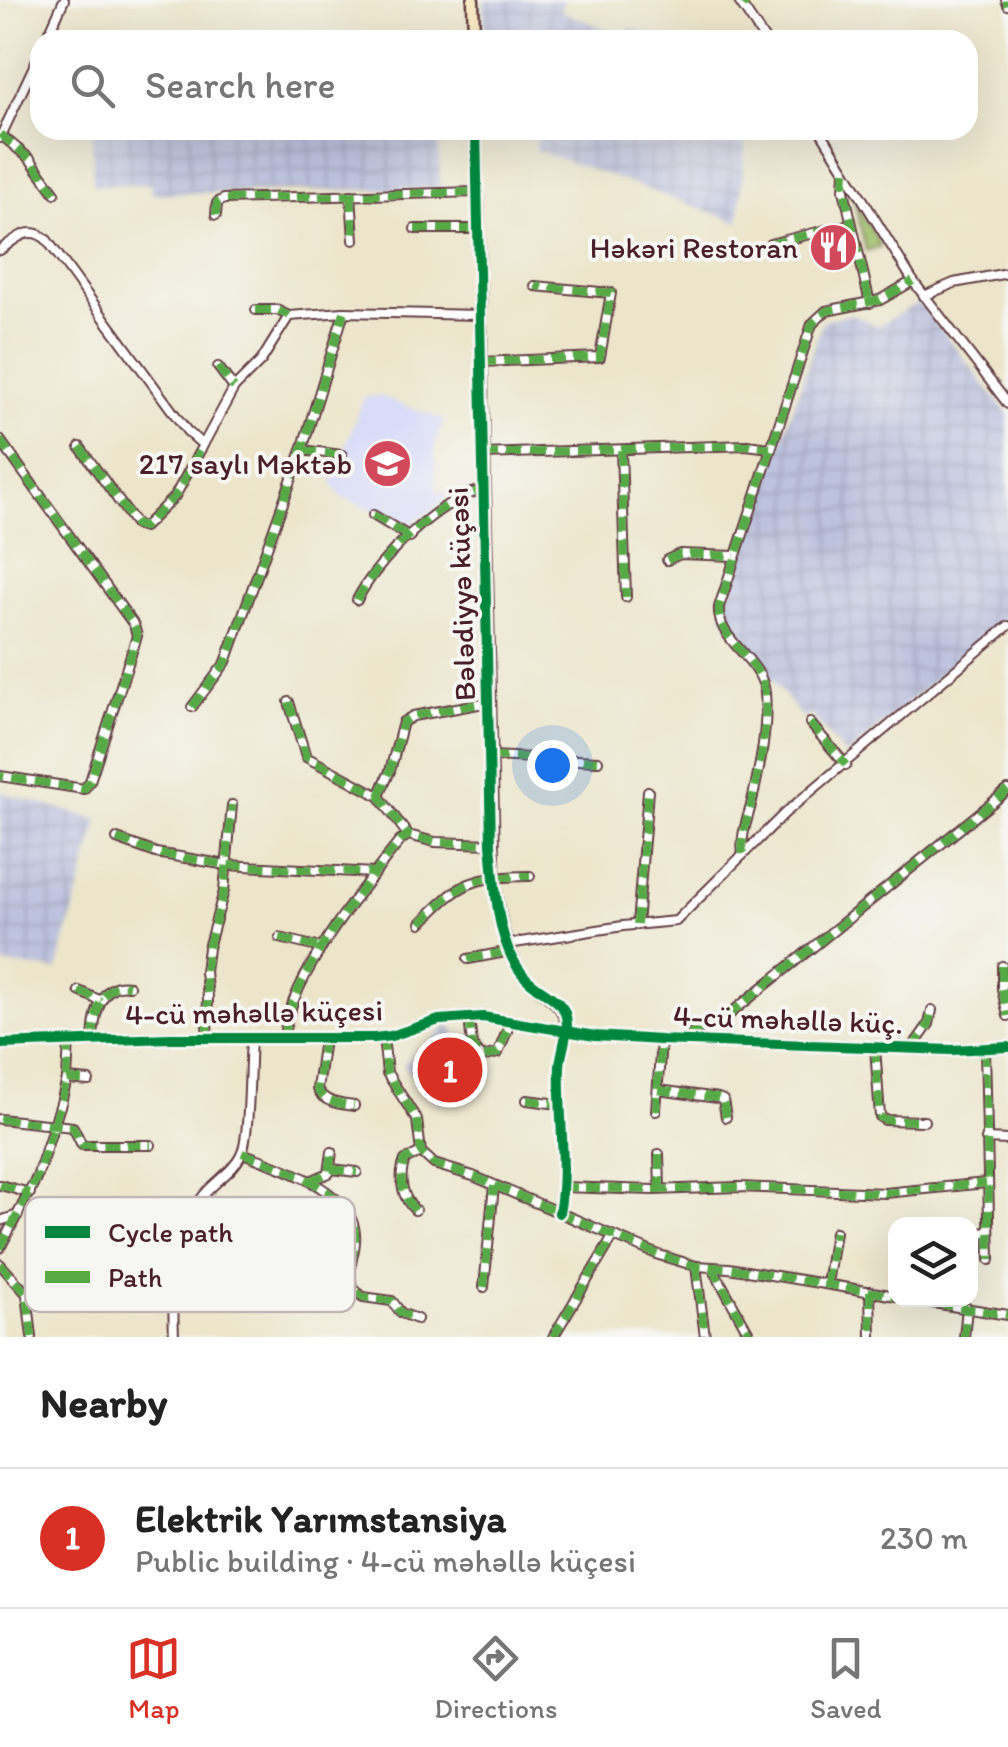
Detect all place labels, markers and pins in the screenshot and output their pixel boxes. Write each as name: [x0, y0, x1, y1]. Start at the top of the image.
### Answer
restaurant icon: Həkəri Restoran: [807, 221, 859, 273]
place label: Həkəri Restoran: [590, 229, 798, 266]
school or university icon: 217 saylı Məktəb: [361, 437, 413, 489]
place label: 217 saylı Məktəb: [139, 445, 352, 482]
pin: 1: [418, 1032, 482, 1108]

